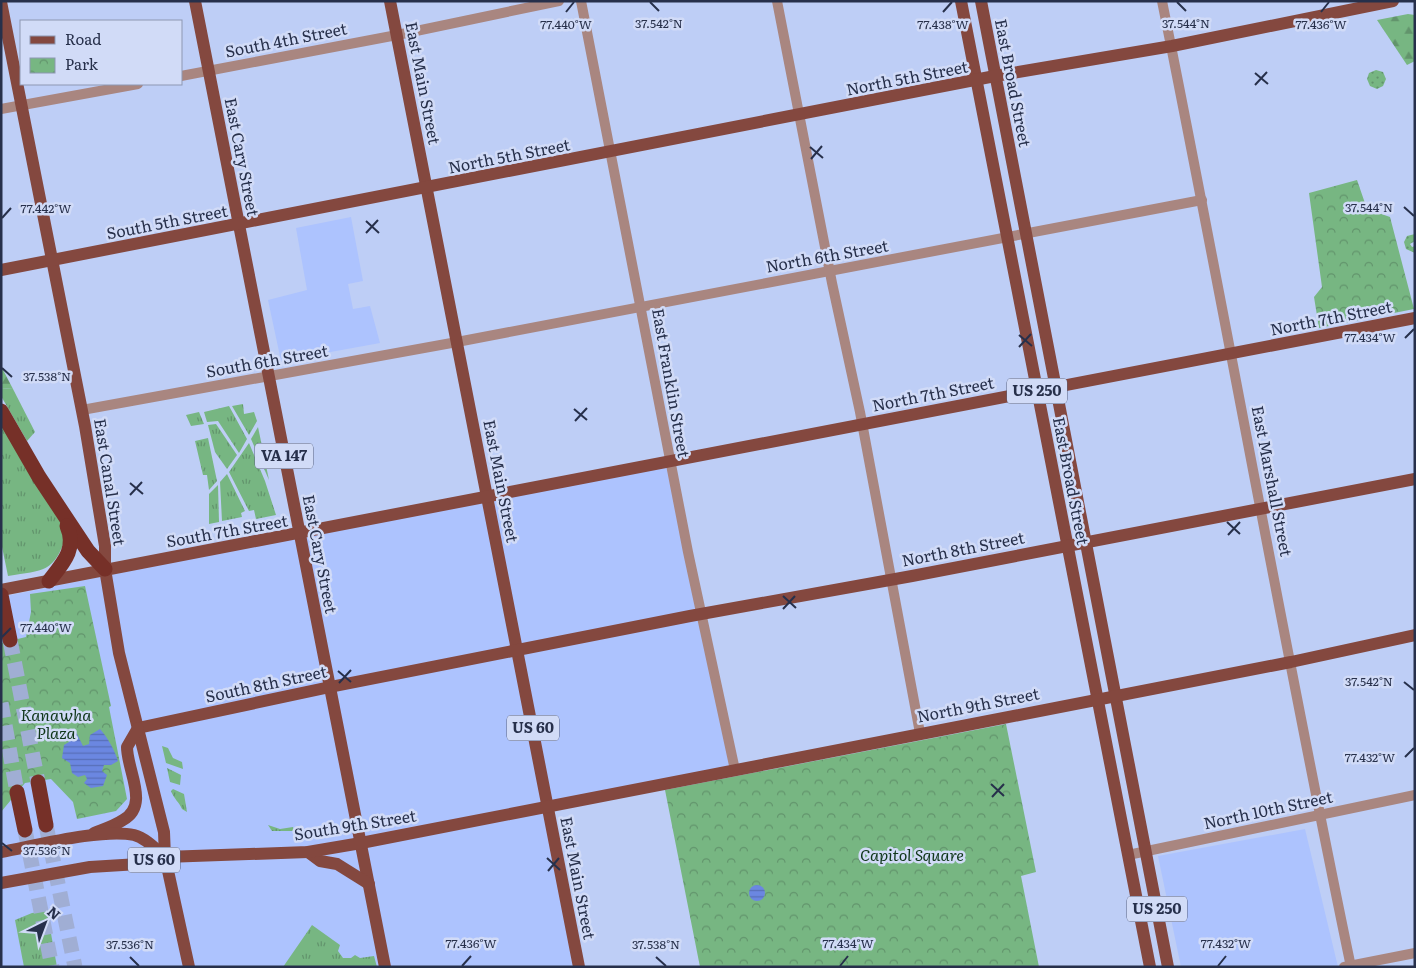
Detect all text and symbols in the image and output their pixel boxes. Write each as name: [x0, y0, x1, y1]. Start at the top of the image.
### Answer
text: 37.542°N: [635, 14, 683, 32]
text: 37.544°N: [1162, 14, 1210, 32]
street label: South 4th Street: [223, 15, 349, 63]
text: 77.440°W: [540, 15, 592, 33]
text: 77.438°W: [917, 15, 969, 33]
text: 77.436°W: [1295, 15, 1347, 33]
street label: East Broad Street: [990, 17, 1038, 149]
street label: East Main Street: [400, 19, 448, 147]
legend: [20, 20, 182, 85]
text: Road: [65, 27, 101, 50]
text: Park: [65, 52, 99, 75]
street label: North 5th Street: [844, 53, 970, 101]
street label: East Cary Street: [220, 95, 266, 219]
street label: North 5th Street: [446, 131, 572, 179]
street label: South 5th Street: [104, 197, 230, 245]
text: 37.544°N: [1345, 198, 1393, 216]
text: 77.442°W: [21, 199, 71, 217]
street label: North 6th Street: [764, 232, 891, 278]
street label: North 7th Street: [1268, 293, 1394, 341]
street label: East Franklin Street: [647, 306, 697, 460]
text: 77.434°W: [1345, 328, 1395, 346]
street label: South 6th Street: [204, 337, 330, 383]
text: 37.538°N: [23, 367, 71, 385]
street label: North 7th Street: [870, 369, 996, 417]
road number: US 250: [1007, 378, 1067, 404]
street label: East Marshall Street: [1247, 403, 1299, 559]
street label: East Broad Street: [1048, 415, 1096, 547]
street label: East Canal Street: [89, 417, 133, 548]
street label: East Main Street: [478, 417, 526, 545]
road number: VA 147: [255, 444, 313, 468]
street label: East Cary Street: [298, 492, 344, 616]
street label: South 7th Street: [164, 507, 290, 553]
street label: North 8th Street: [899, 524, 1027, 572]
text: 77.440°W: [20, 618, 72, 636]
street label: South 8th Street: [203, 658, 329, 708]
text: 37.542°N: [1345, 672, 1393, 690]
street label: North 9th Street: [915, 680, 1041, 728]
park label: Kanawha Plaza: [21, 702, 92, 744]
road number: US 60: [507, 716, 559, 740]
text: 77.432°W: [1345, 748, 1395, 766]
street label: North 10th Street: [1201, 784, 1335, 834]
street label: South 9th Street: [292, 802, 418, 846]
street label: East Main Street: [555, 814, 603, 942]
text: 37.536°N: [23, 841, 71, 859]
park label: Capitol Square: [860, 842, 964, 866]
road number: US 60: [128, 848, 180, 872]
road number: US 250: [1127, 896, 1187, 922]
north arrow: [20, 898, 70, 948]
text: N: [43, 901, 66, 924]
text: 77.436°W: [445, 934, 497, 952]
text: 77.434°W: [823, 934, 873, 952]
text: 77.432°W: [1201, 934, 1251, 952]
text: 37.536°N: [106, 935, 154, 953]
text: 37.538°N: [632, 935, 680, 953]

